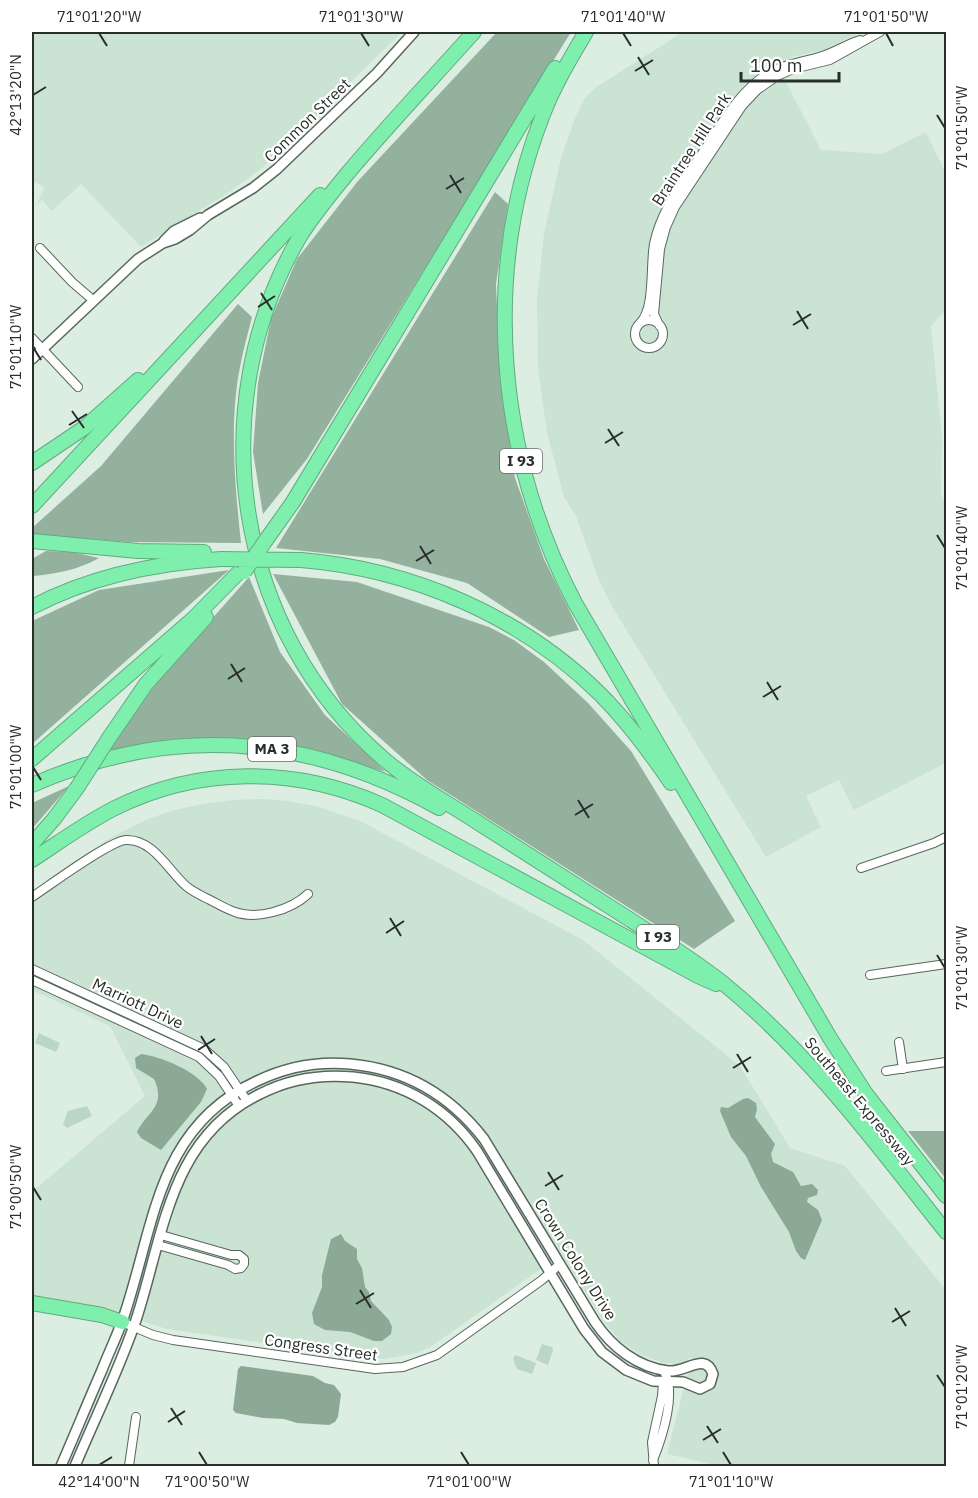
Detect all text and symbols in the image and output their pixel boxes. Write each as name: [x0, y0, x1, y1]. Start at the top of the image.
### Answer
text: 71°01'20"W: [57, 7, 142, 26]
text: 71°01'30"W: [319, 7, 404, 26]
text: 71°01'40"W: [581, 7, 666, 26]
text: 71°01'50"W: [844, 7, 929, 26]
scale bar: [741, 45, 838, 83]
text: 42°13'20"N: [6, 54, 25, 136]
text: 100 m: [750, 54, 802, 77]
street label: Common Street: [260, 74, 354, 166]
text: 71°01'50"W: [952, 85, 971, 170]
street label: Braintree Hill Park: [647, 88, 735, 209]
text: 71°01'10"W: [6, 304, 25, 389]
road number: I 93: [500, 449, 542, 473]
text: 71°01'40"W: [952, 505, 971, 590]
text: 71°01'00"W: [6, 724, 25, 809]
road number: MA 3: [248, 737, 296, 761]
road number: I 93: [637, 925, 679, 949]
text: 71°01'30"W: [952, 925, 971, 1010]
street label: Marriott Drive: [89, 973, 187, 1033]
street label: Southeast Expressway: [800, 1033, 920, 1169]
text: 71°00'50"W: [6, 1144, 25, 1229]
street label: Crown Colony Drive: [530, 1194, 622, 1324]
street label: Congress Street: [263, 1329, 379, 1365]
text: 71°01'20"W: [952, 1344, 971, 1429]
text: 42°14'00"N: [58, 1472, 140, 1491]
text: 71°00'50"W: [165, 1472, 250, 1491]
text: 71°01'00"W: [427, 1472, 512, 1491]
text: 71°01'10"W: [689, 1472, 774, 1491]

